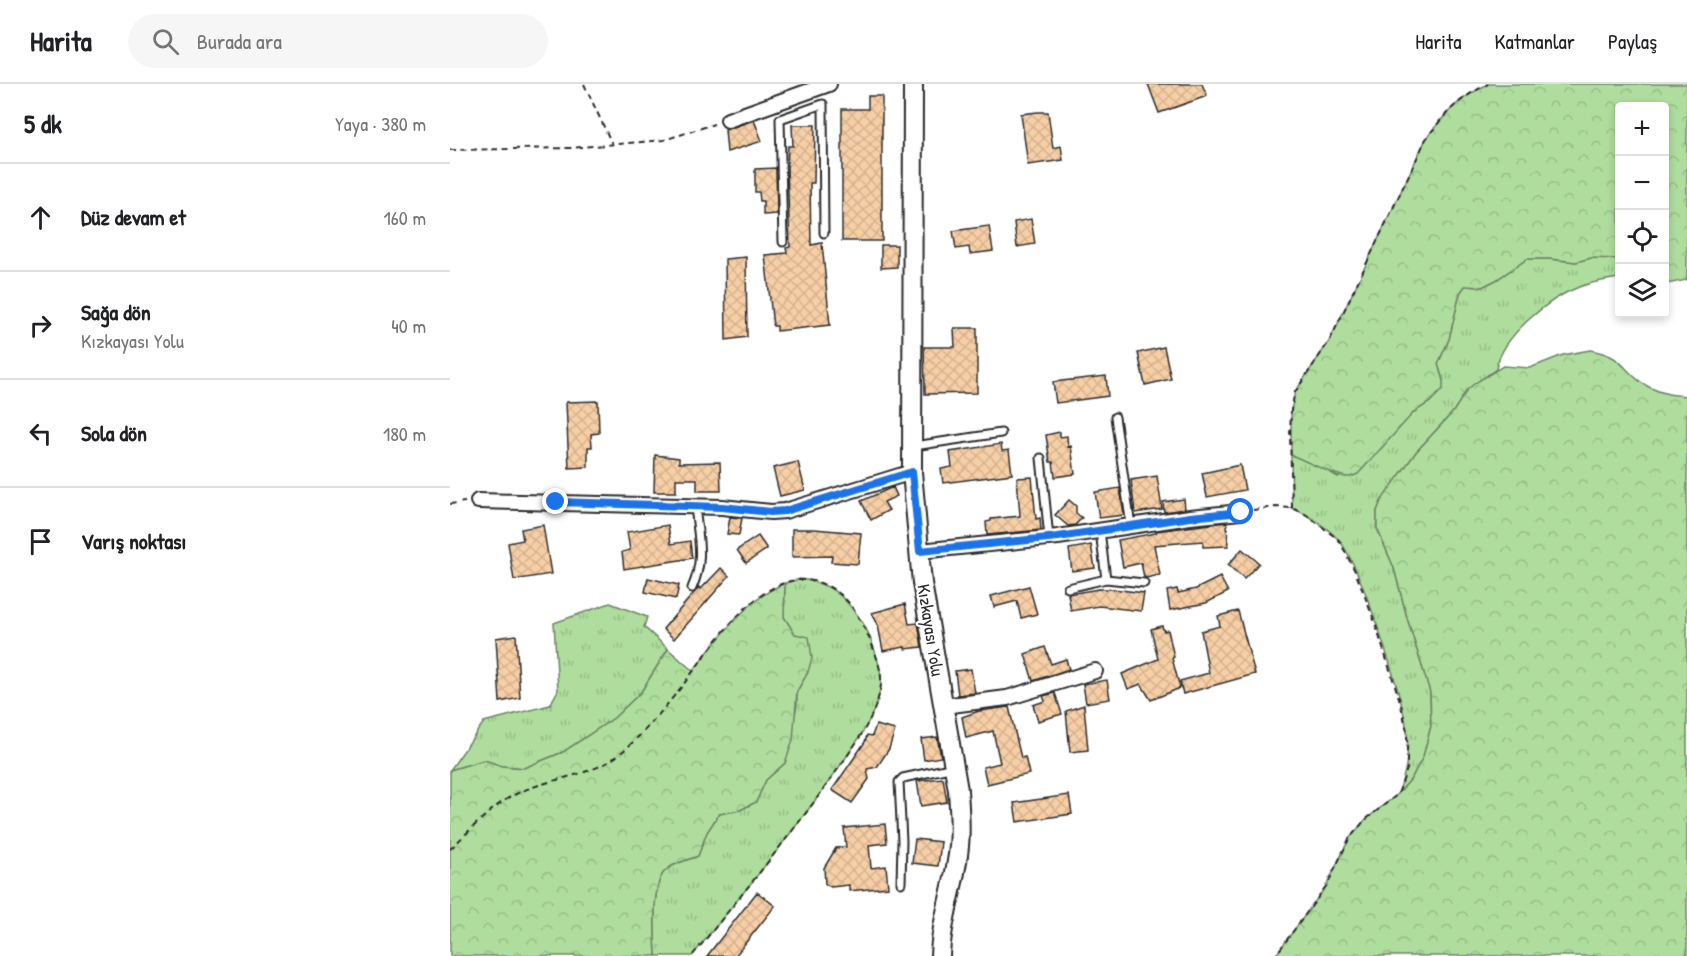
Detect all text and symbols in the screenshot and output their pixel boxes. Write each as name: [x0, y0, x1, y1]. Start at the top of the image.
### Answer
search box: [128, 14, 548, 68]
text: Harita: [30, 22, 92, 60]
icon: search: [149, 25, 182, 58]
text: Burada ara: [197, 26, 282, 56]
text: Harita: [1415, 27, 1462, 56]
text: Katmanlar: [1495, 27, 1575, 56]
text: Paylaş: [1608, 27, 1657, 56]
map controls: [1615, 102, 1669, 318]
button: +: [1615, 102, 1669, 156]
text: 5 dk: [24, 106, 62, 141]
text: Yaya · 380 m: [335, 110, 426, 137]
button: −: [1615, 156, 1669, 210]
icon: ahead: [24, 201, 57, 234]
text: Düz devam et: [81, 202, 186, 232]
text: 160 m: [384, 204, 426, 231]
button: locate: [1615, 210, 1669, 264]
button: layers: [1615, 264, 1669, 318]
text: Sağa dön: [81, 297, 151, 327]
icon: right: [24, 309, 57, 342]
text: 40 m: [391, 312, 426, 339]
text: Kızkayası Yolu: [81, 327, 184, 354]
icon: left: [24, 417, 57, 450]
text: Sola dön: [81, 418, 147, 448]
text: 180 m: [383, 420, 426, 447]
route end: [542, 488, 568, 514]
route start: [1227, 498, 1253, 524]
icon: arrive: [24, 525, 57, 558]
text: Varış noktası: [81, 526, 186, 556]
street label: Kızkayası Yolu: [911, 582, 951, 678]

